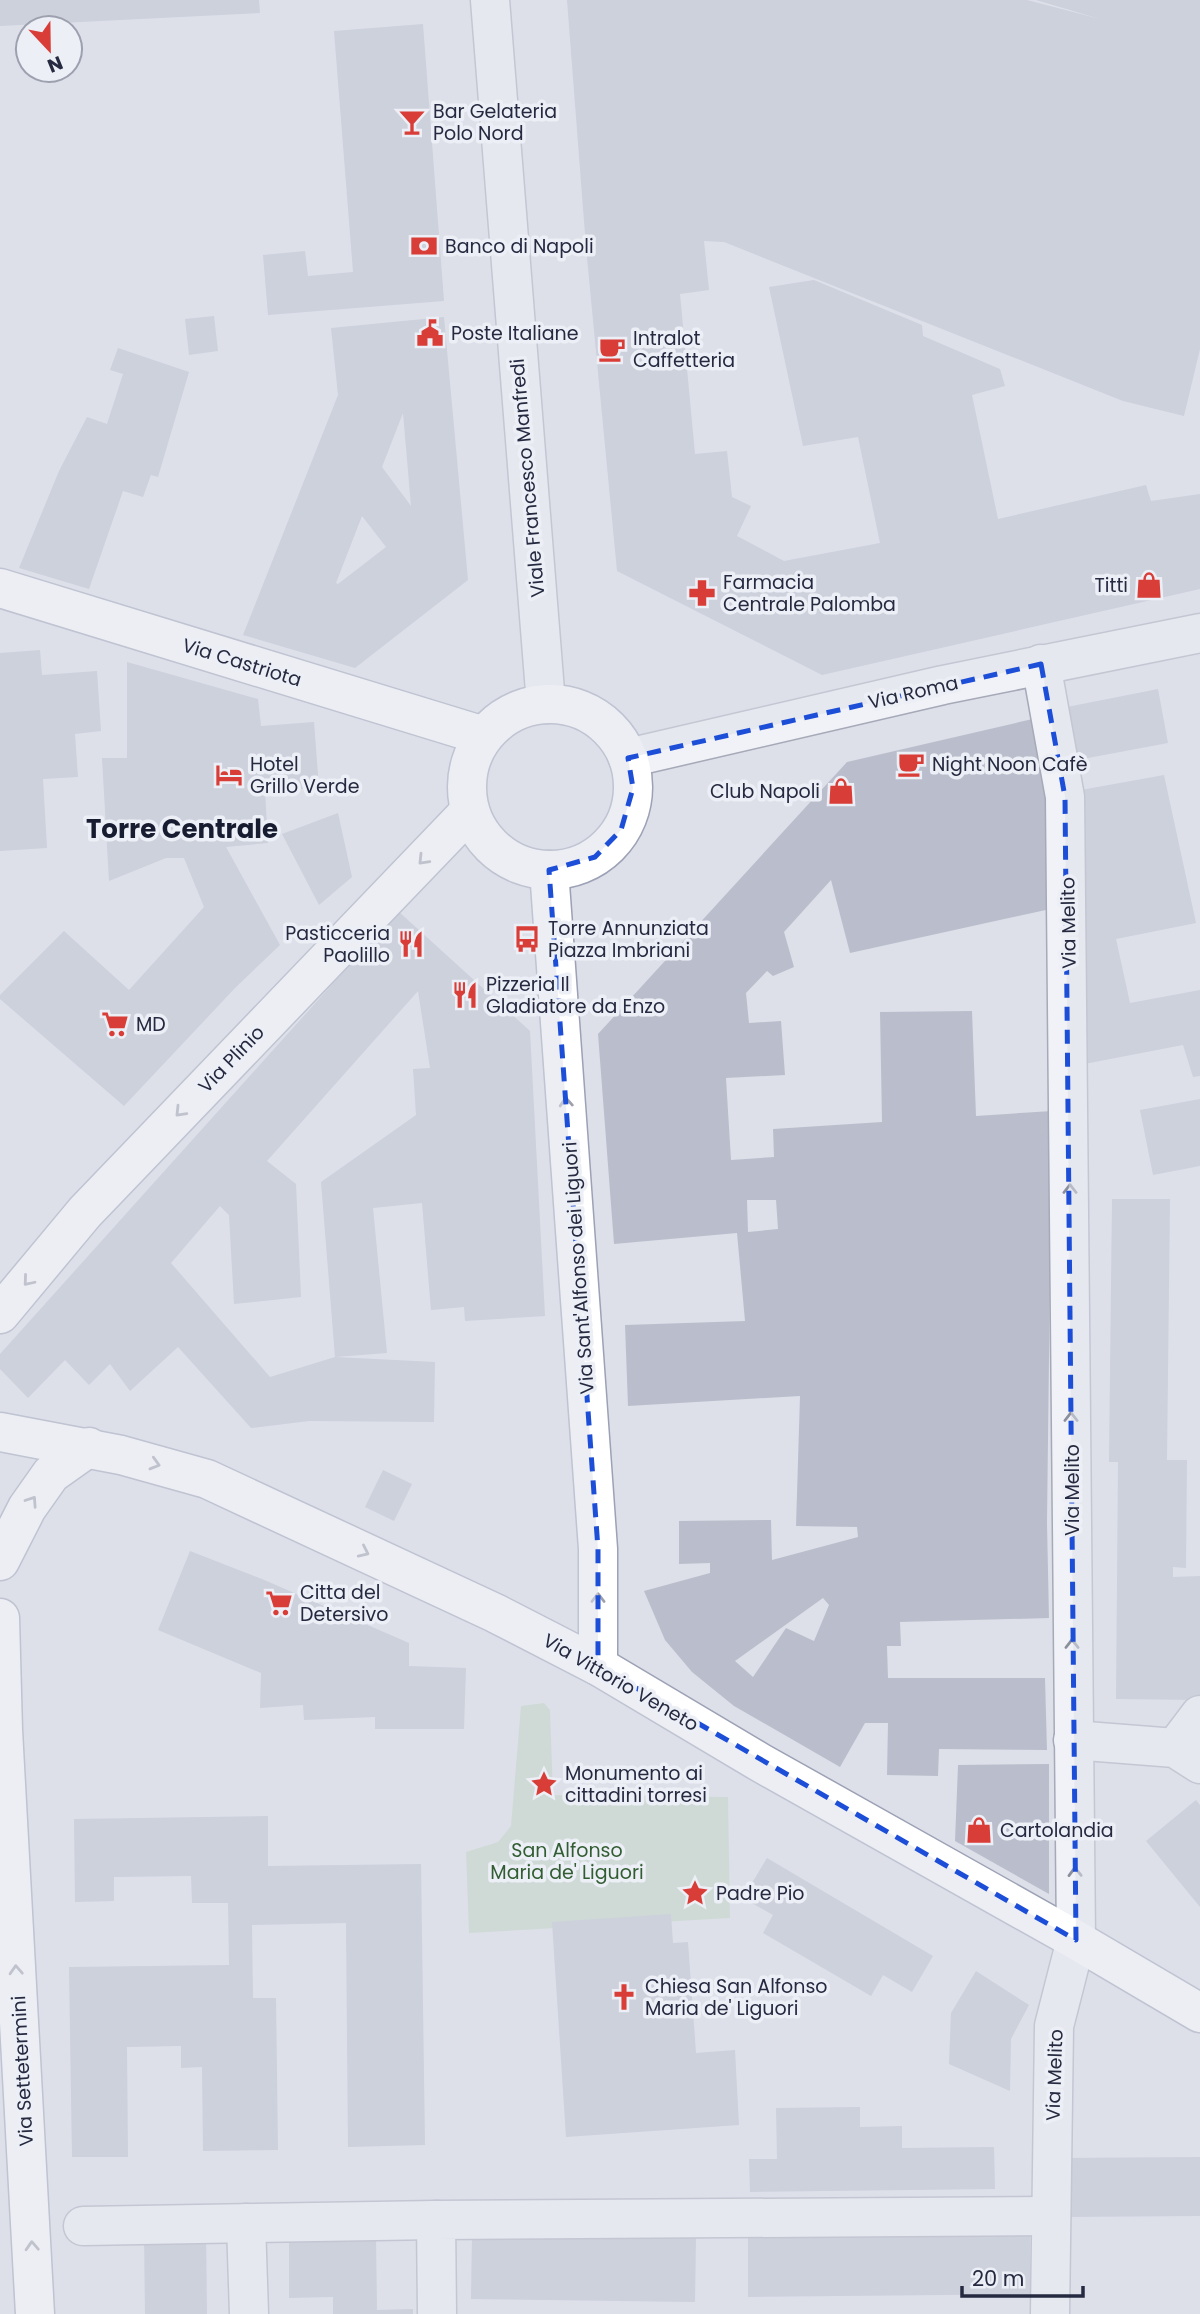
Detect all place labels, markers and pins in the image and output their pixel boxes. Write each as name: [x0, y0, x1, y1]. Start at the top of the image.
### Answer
place label: Bar Gelateria Polo Nord: [433, 98, 557, 147]
bar icon: Bar Gelateria Polo Nord: [397, 107, 427, 137]
bank icon: Banco di Napoli: [409, 231, 439, 261]
place label: Banco di Napoli: [445, 233, 594, 260]
public building icon: Poste Italiane: [415, 318, 445, 348]
place label: Poste Italiane: [451, 320, 578, 347]
place label: Intralot Caffetteria: [633, 325, 735, 374]
cafe icon: Intralot Caffetteria: [597, 334, 627, 364]
place label: Farmacia Centrale Palomba: [723, 569, 896, 618]
shop icon: Titti: [1134, 570, 1164, 600]
place label: Titti: [1095, 572, 1128, 599]
pharmacy icon: Farmacia Centrale Palomba: [687, 578, 717, 608]
cafe icon: Night Noon Cafè: [896, 749, 926, 779]
place label: Hotel Grillo Verde: [250, 751, 359, 800]
place label: Night Noon Cafè: [932, 751, 1087, 778]
hotel icon: Hotel Grillo Verde: [214, 760, 244, 790]
shop icon: Club Napoli: [826, 776, 856, 806]
place label: Club Napoli: [710, 778, 820, 805]
place label: Torre Annunziata Piazza Imbriani: [548, 915, 709, 964]
place label: Pasticceria Paolillo: [285, 920, 390, 969]
bus stop icon: Torre Annunziata Piazza Imbriani: [512, 924, 542, 954]
restaurant icon: Pasticceria Paolillo: [396, 929, 426, 959]
place label: Pizzeria Il Gladiatore da Enzo: [486, 971, 665, 1020]
restaurant icon: Pizzeria Il Gladiatore da Enzo: [450, 980, 480, 1010]
supermarket icon: MD: [100, 1009, 130, 1039]
place label: MD: [136, 1011, 166, 1038]
place label: Citta del Detersivo: [300, 1579, 388, 1628]
supermarket icon: Citta del Detersivo: [264, 1588, 294, 1618]
place label: Monumento ai cittadini torresi: [565, 1760, 707, 1809]
place icon: Monumento ai cittadini torresi: [529, 1769, 559, 1799]
shop icon: Cartolandia: [964, 1815, 994, 1845]
place label: Cartolandia: [1000, 1817, 1114, 1844]
place icon: Padre Pio: [680, 1878, 710, 1908]
place label: Padre Pio: [716, 1880, 804, 1907]
place label: Chiesa San Alfonso Maria de' Liguori: [645, 1973, 827, 2022]
church icon: Chiesa San Alfonso Maria de' Liguori: [609, 1982, 639, 2012]

